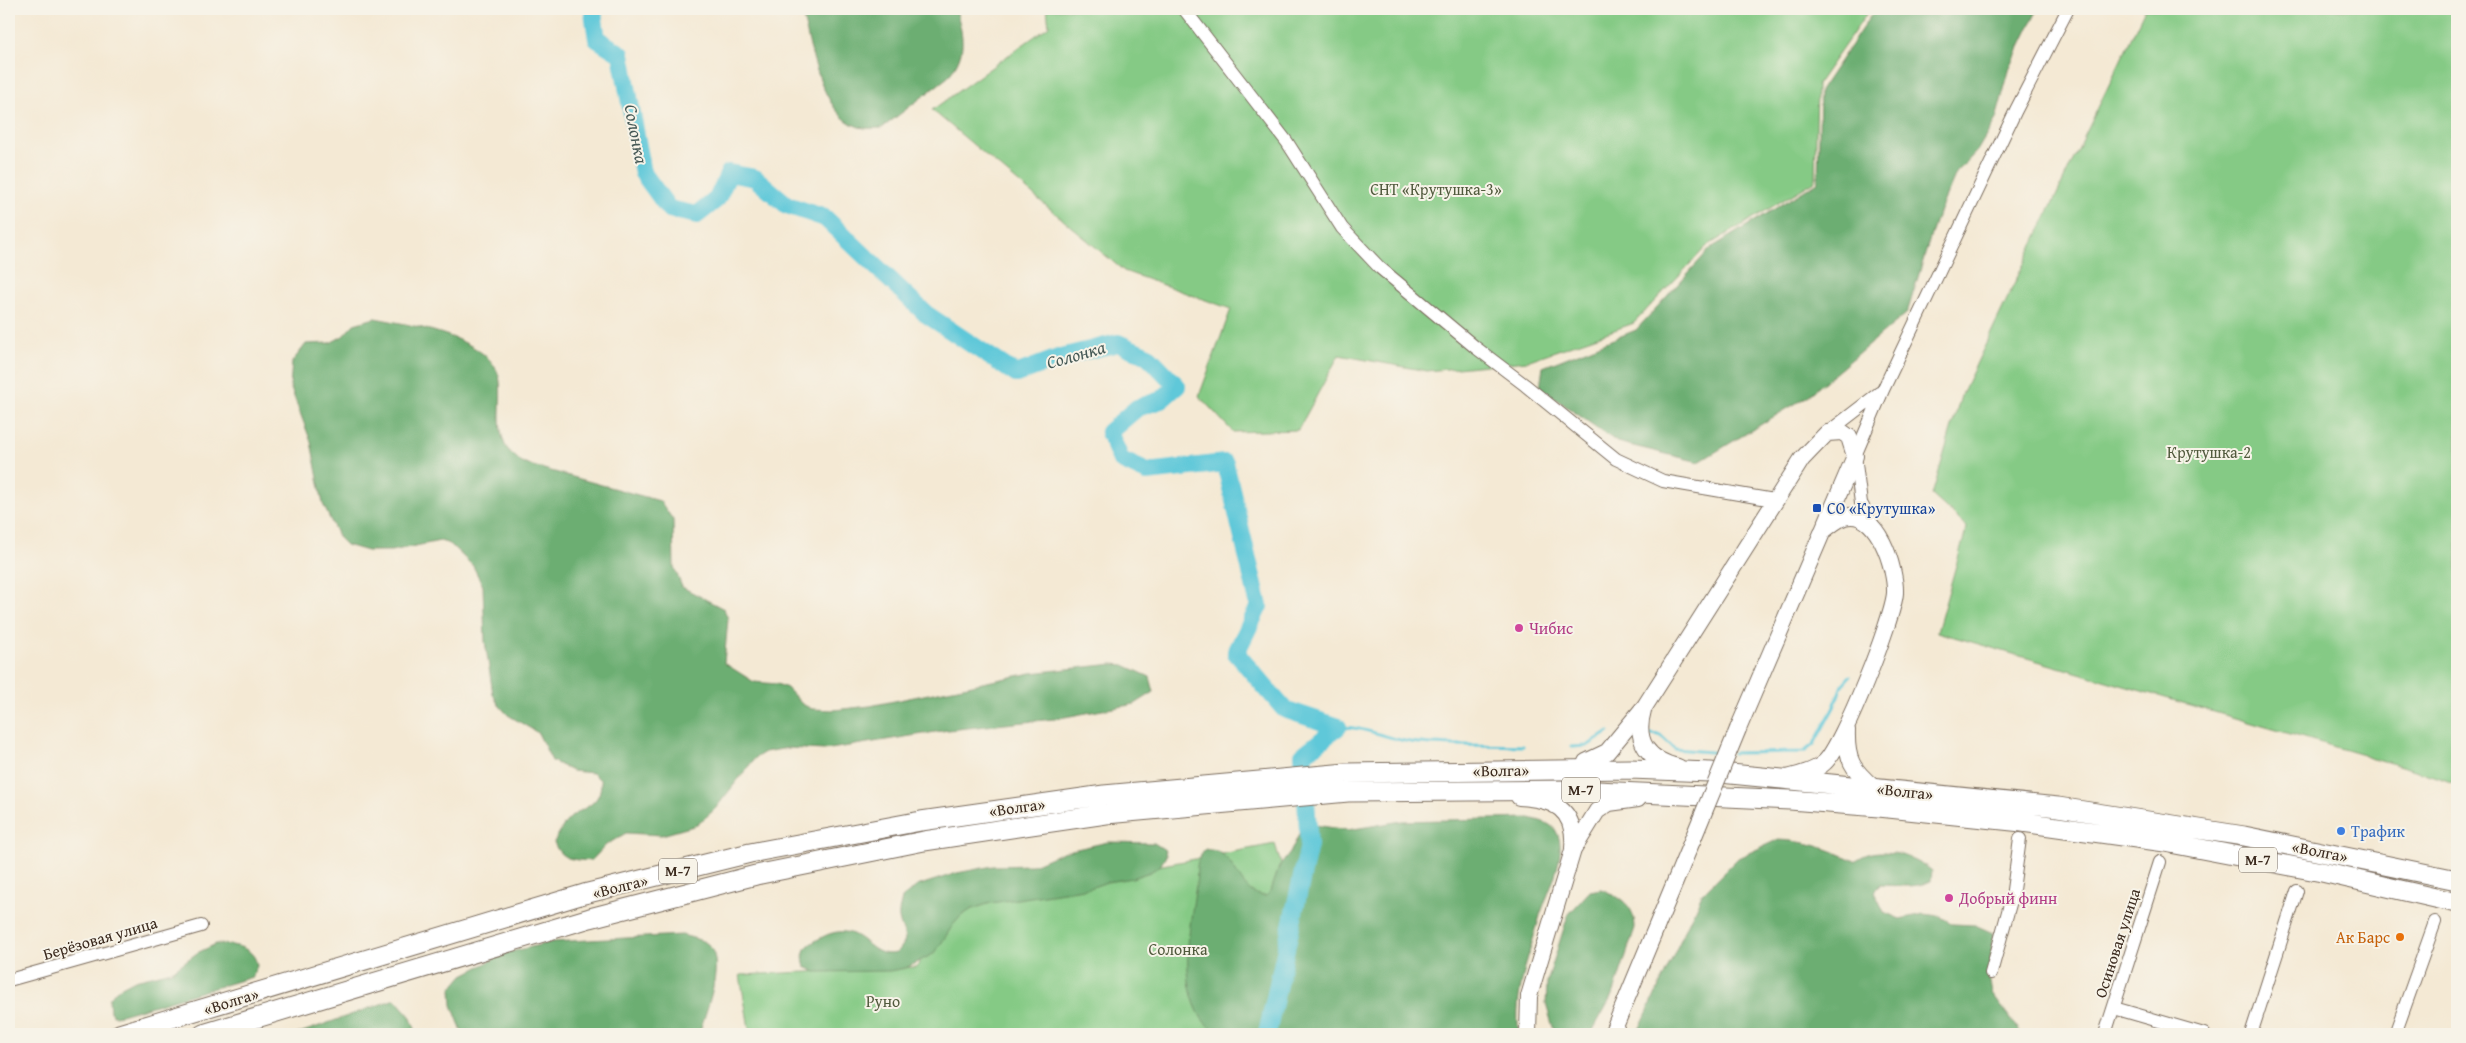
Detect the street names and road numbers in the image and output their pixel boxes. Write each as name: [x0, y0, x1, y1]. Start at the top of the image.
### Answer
street label: «Волга»: [1473, 758, 1529, 782]
street label: «Волга»: [1876, 776, 1934, 806]
road number: М-7: [1562, 778, 1600, 802]
street label: «Волга»: [987, 791, 1047, 823]
street label: «Волга»: [2290, 834, 2350, 868]
road number: М-7: [2239, 848, 2277, 872]
road number: М-7: [659, 858, 697, 884]
street label: «Волга»: [590, 868, 650, 904]
street label: Осиновая улица: [2088, 885, 2146, 1001]
street label: Берёзовая улица: [40, 910, 160, 966]
street label: «Волга»: [201, 981, 261, 1021]

